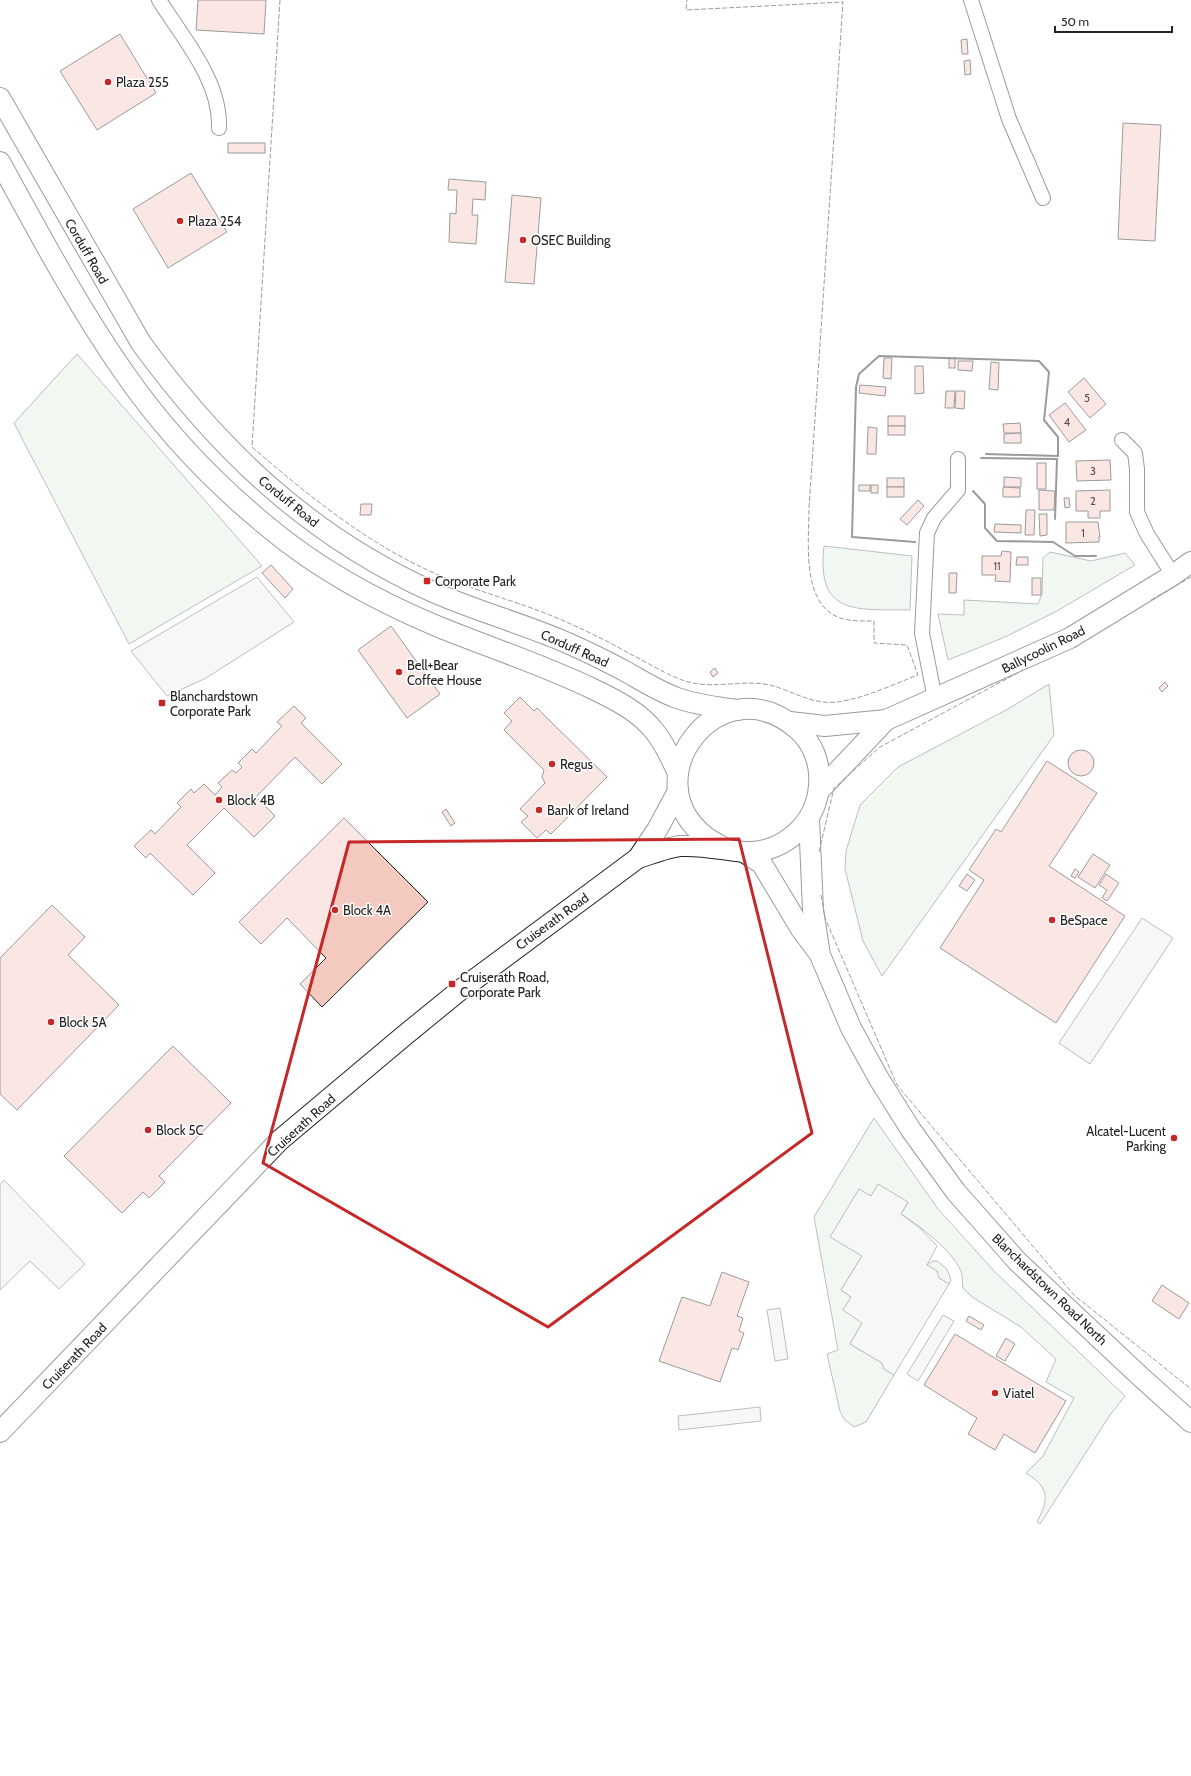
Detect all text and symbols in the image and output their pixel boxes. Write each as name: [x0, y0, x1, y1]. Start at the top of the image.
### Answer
scale bar: [1055, 8, 1172, 34]
text: 50 m: [1061, 14, 1089, 29]
place label: Plaza 255: [116, 74, 169, 90]
marker: Plaza 255: [103, 77, 113, 87]
place label: Plaza 254: [188, 213, 242, 229]
street label: Corduff Road: [62, 216, 112, 286]
marker: Plaza 254: [175, 216, 185, 226]
place label: OSEC Building: [531, 232, 611, 248]
marker: OSEC Building: [518, 235, 528, 245]
house number: 5: [1084, 391, 1090, 405]
house number: 4: [1064, 415, 1071, 429]
house number: 3: [1090, 464, 1096, 478]
street label: Corduff Road: [256, 472, 322, 530]
house number: 2: [1090, 494, 1096, 508]
house number: 1: [1081, 526, 1085, 540]
house number: 11: [993, 559, 1001, 573]
place label: Corporate Park: [435, 573, 516, 589]
marker: Corporate Park: [422, 576, 432, 586]
street label: Ballycoolin Road: [999, 622, 1087, 676]
street label: Corduff Road: [539, 626, 611, 670]
place label: Bell+Bear Coffee House: [407, 657, 482, 688]
marker: Bell+Bear Coffee House: [394, 667, 404, 677]
place label: Blanchardstown Corporate Park: [170, 688, 258, 719]
marker: Blanchardstown Corporate Park: [157, 698, 167, 708]
place label: Regus: [560, 756, 594, 772]
marker: Regus: [547, 759, 557, 769]
place label: Block 4B: [227, 792, 275, 808]
marker: Block 4B: [214, 795, 224, 805]
place label: Bank of Ireland: [547, 802, 629, 818]
marker: Bank of Ireland: [534, 805, 544, 815]
street label: Cruiserath Road: [512, 889, 592, 953]
place label: Block 4A: [343, 902, 391, 918]
marker: Block 4A: [330, 905, 340, 915]
place label: BeSpace: [1060, 912, 1108, 928]
marker: BeSpace: [1047, 915, 1057, 925]
place label: Cruiserath Road, Corporate Park: [460, 969, 549, 1000]
marker: Cruiserath Road, Corporate Park: [447, 979, 457, 989]
place label: Block 5A: [59, 1014, 107, 1030]
marker: Block 5A: [46, 1017, 56, 1027]
street label: Cruiserath Road: [264, 1090, 338, 1160]
place label: Block 5C: [156, 1122, 204, 1138]
place label: Alcatel-Lucent Parking: [1086, 1123, 1167, 1154]
marker: Block 5C: [143, 1125, 153, 1135]
marker: Alcatel-Lucent Parking: [1169, 1133, 1179, 1143]
street label: Blanchardstown Road North: [989, 1230, 1111, 1348]
street label: Cruiserath Road: [38, 1319, 110, 1393]
place label: Viatel: [1003, 1385, 1034, 1401]
marker: Viatel: [990, 1388, 1000, 1398]

